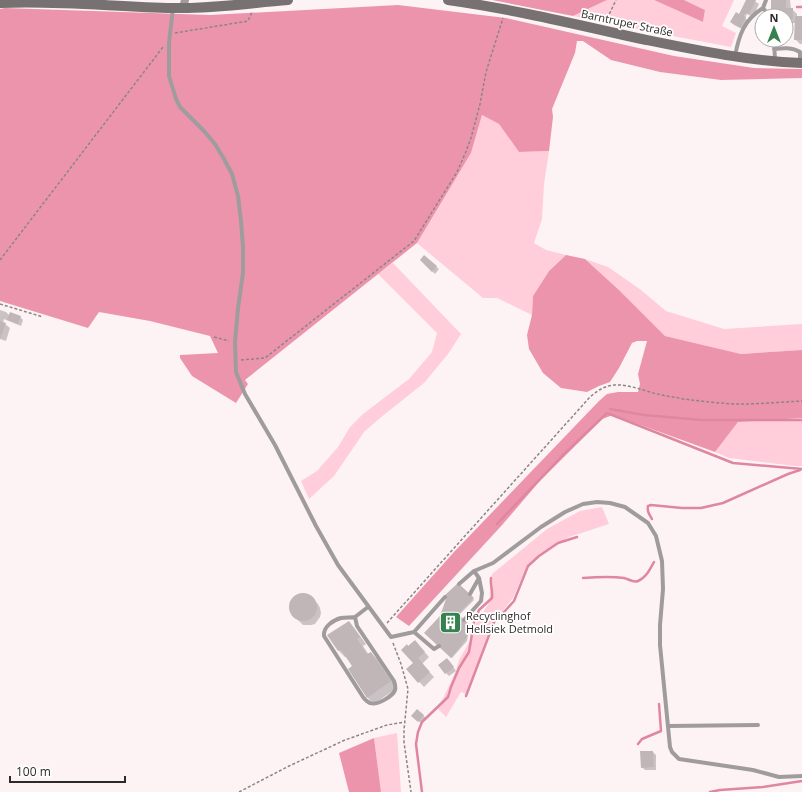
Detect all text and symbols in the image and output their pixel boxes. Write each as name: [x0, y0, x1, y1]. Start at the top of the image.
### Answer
street label: Barntruper Straße: [580, 5, 674, 40]
north arrow: [754, 8, 794, 48]
text: N: [770, 10, 778, 25]
place label: Recyclinghof Hellsiek Detmold: [466, 608, 553, 636]
building icon: Recyclinghof Hellsiek Detmold: [438, 609, 464, 635]
scale bar: [10, 758, 125, 784]
text: 100 m: [16, 763, 51, 780]

